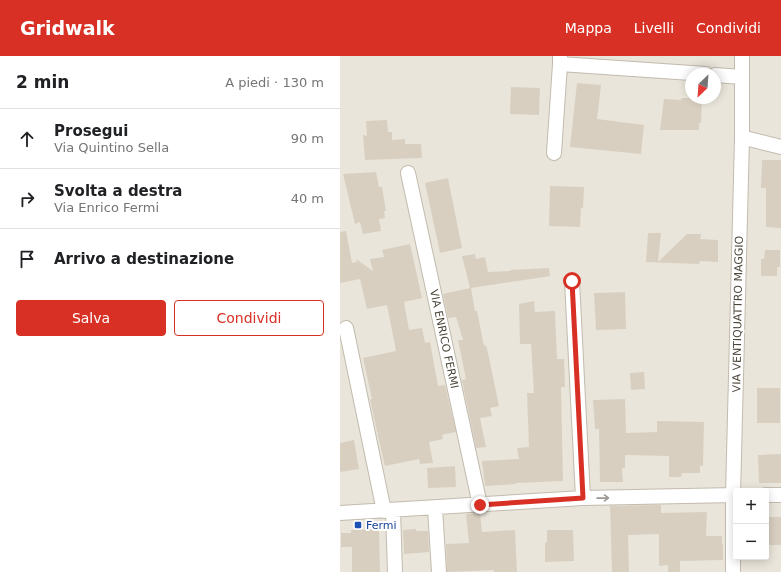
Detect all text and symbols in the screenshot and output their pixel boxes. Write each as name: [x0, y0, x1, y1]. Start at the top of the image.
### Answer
text: Gridwalk: [20, 17, 115, 39]
text: Mappa: [565, 20, 612, 36]
text: Livelli: [634, 20, 674, 36]
text: Condividi: [696, 20, 761, 36]
north arrow: [685, 68, 721, 104]
text: 2 min: [16, 72, 69, 92]
text: A piedi · 130 m: [225, 75, 324, 90]
text: Prosegui: [54, 122, 128, 140]
icon: ahead: [16, 128, 38, 150]
text: 90 m: [291, 131, 324, 146]
text: Via Quintino Sella: [54, 140, 169, 155]
text: Svolta a destra: [54, 182, 182, 200]
icon: right: [16, 188, 38, 210]
text: 40 m: [291, 191, 324, 206]
text: Via Enrico Fermi: [54, 200, 159, 215]
street label: VIA VENTIQUATTRO MAGGIO: [730, 235, 746, 392]
icon: arrive: [16, 248, 38, 270]
text: Arrivo a destinazione: [54, 250, 234, 268]
route start: [563, 272, 581, 290]
street label: VIA ENRICO FERMI: [427, 288, 461, 390]
button: Salva: [16, 300, 166, 336]
button: Condividi: [174, 300, 324, 336]
map controls: [733, 488, 769, 560]
button: +: [733, 488, 769, 524]
one-way arrow: [596, 494, 609, 502]
route end: [471, 496, 489, 514]
place label: Fermi: [366, 519, 397, 532]
marker: Fermi: [353, 520, 363, 530]
button: −: [733, 524, 769, 560]

